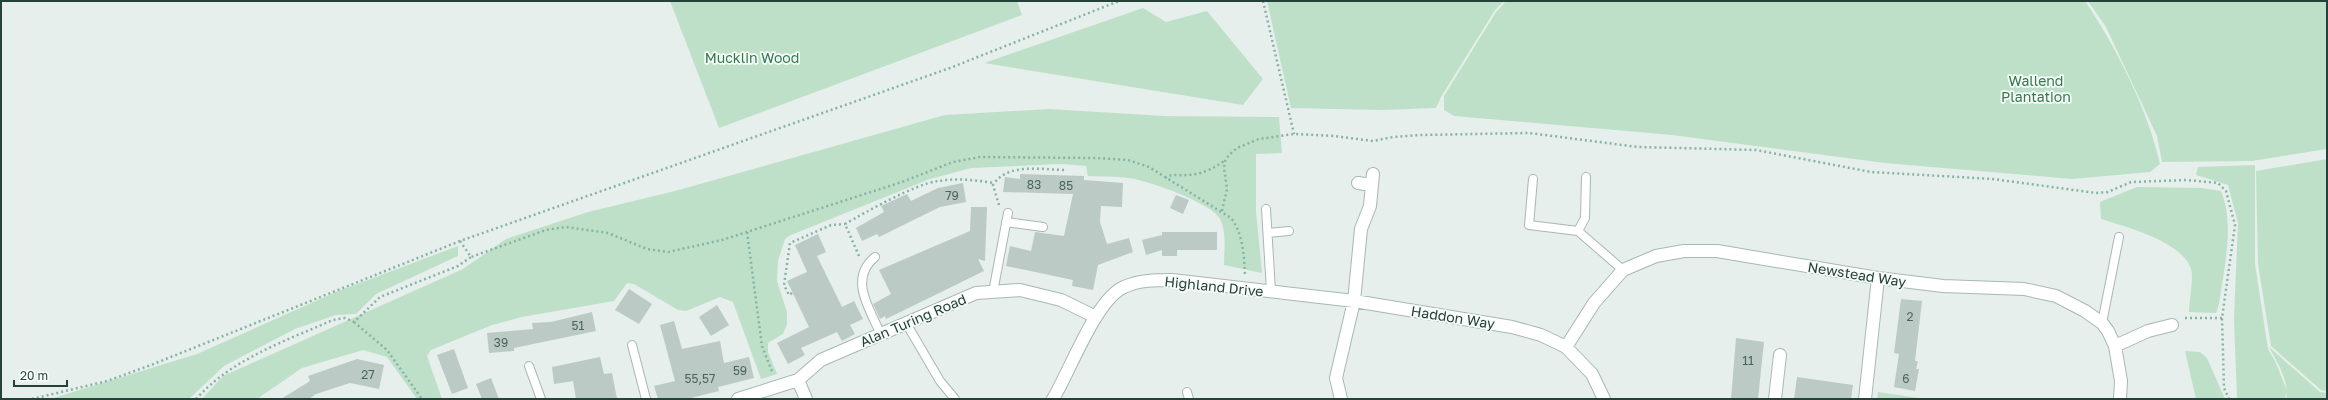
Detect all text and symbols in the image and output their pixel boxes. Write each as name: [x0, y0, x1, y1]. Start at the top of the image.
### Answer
park label: Mucklin Wood: [705, 49, 799, 66]
park label: Wallend Plantation: [2001, 72, 2071, 105]
house number: 83: [1027, 177, 1041, 192]
house number: 85: [1059, 178, 1073, 193]
house number: 79: [945, 188, 959, 203]
street label: Newstead Way: [1807, 258, 1908, 290]
street label: Highland Drive: [1164, 272, 1264, 300]
street label: Alan Turing Road: [857, 290, 969, 350]
street label: Haddon Way: [1410, 302, 1496, 332]
house number: 2: [1907, 309, 1914, 324]
house number: 51: [572, 318, 585, 333]
house number: 39: [494, 335, 508, 350]
house number: 11: [1742, 353, 1754, 368]
scale bar: [14, 362, 67, 388]
house number: 59: [733, 363, 747, 378]
house number: 27: [361, 367, 375, 382]
text: 20 m: [20, 368, 48, 383]
house number: 55,57: [685, 371, 715, 386]
house number: 6: [1902, 371, 1910, 386]

